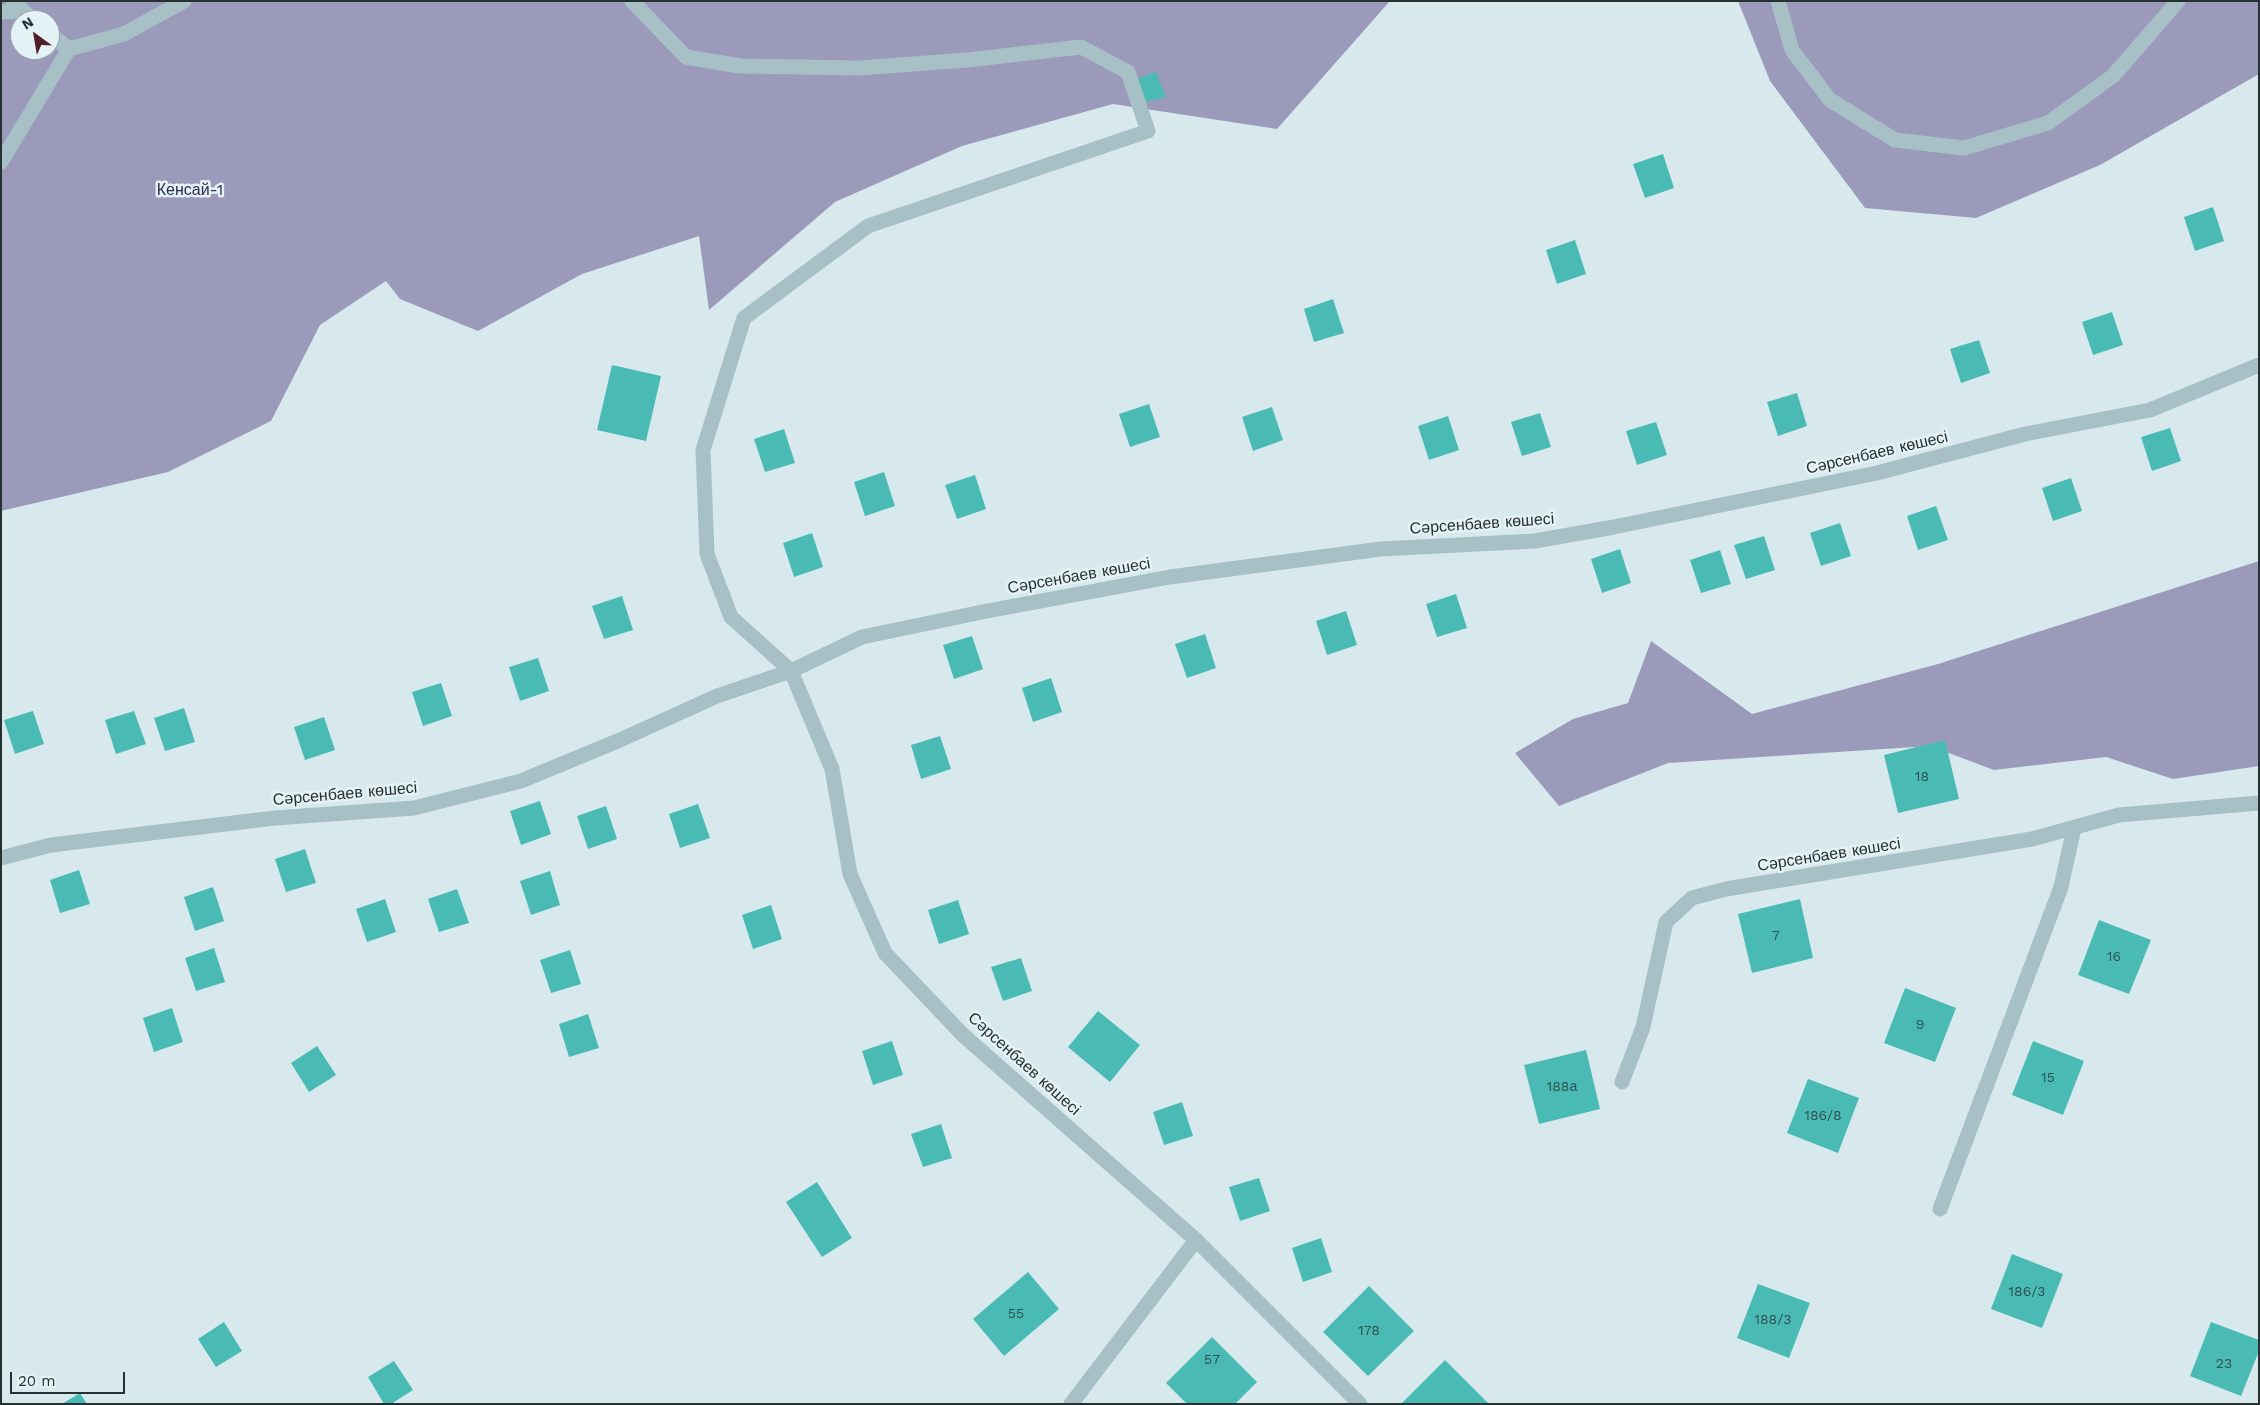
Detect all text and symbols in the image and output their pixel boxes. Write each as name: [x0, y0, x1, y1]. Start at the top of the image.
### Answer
north arrow: [10, 10, 60, 60]
text: N: [19, 14, 36, 33]
park label: Кенсай-1: [157, 180, 223, 200]
street label: Сәрсенбаев көшесі: [1804, 427, 1950, 479]
street label: Сәрсенбаев көшесі: [1409, 509, 1555, 539]
street label: Сәрсенбаев көшесі: [1006, 554, 1152, 598]
house number: 18: [1915, 769, 1929, 785]
street label: Сәрсенбаев көшесі: [272, 778, 418, 810]
street label: Сәрсенбаев көшесі: [1756, 834, 1902, 876]
house number: 7: [1772, 928, 1780, 944]
house number: 16: [2107, 949, 2121, 965]
street label: Сәрсенбаев көшесі: [964, 1008, 1084, 1120]
house number: 9: [1916, 1017, 1924, 1033]
house number: 15: [2041, 1070, 2055, 1086]
house number: 188а: [1547, 1079, 1577, 1095]
house number: 186/8: [1804, 1108, 1842, 1124]
house number: 186/3: [2009, 1284, 2045, 1300]
house number: 55: [1008, 1306, 1024, 1322]
house number: 188/3: [1755, 1312, 1791, 1328]
house number: 178: [1358, 1323, 1380, 1339]
house number: 57: [1204, 1352, 1220, 1368]
house number: 23: [2216, 1356, 2232, 1372]
scale bar: [12, 1362, 128, 1394]
text: 20 m: [18, 1372, 56, 1390]

